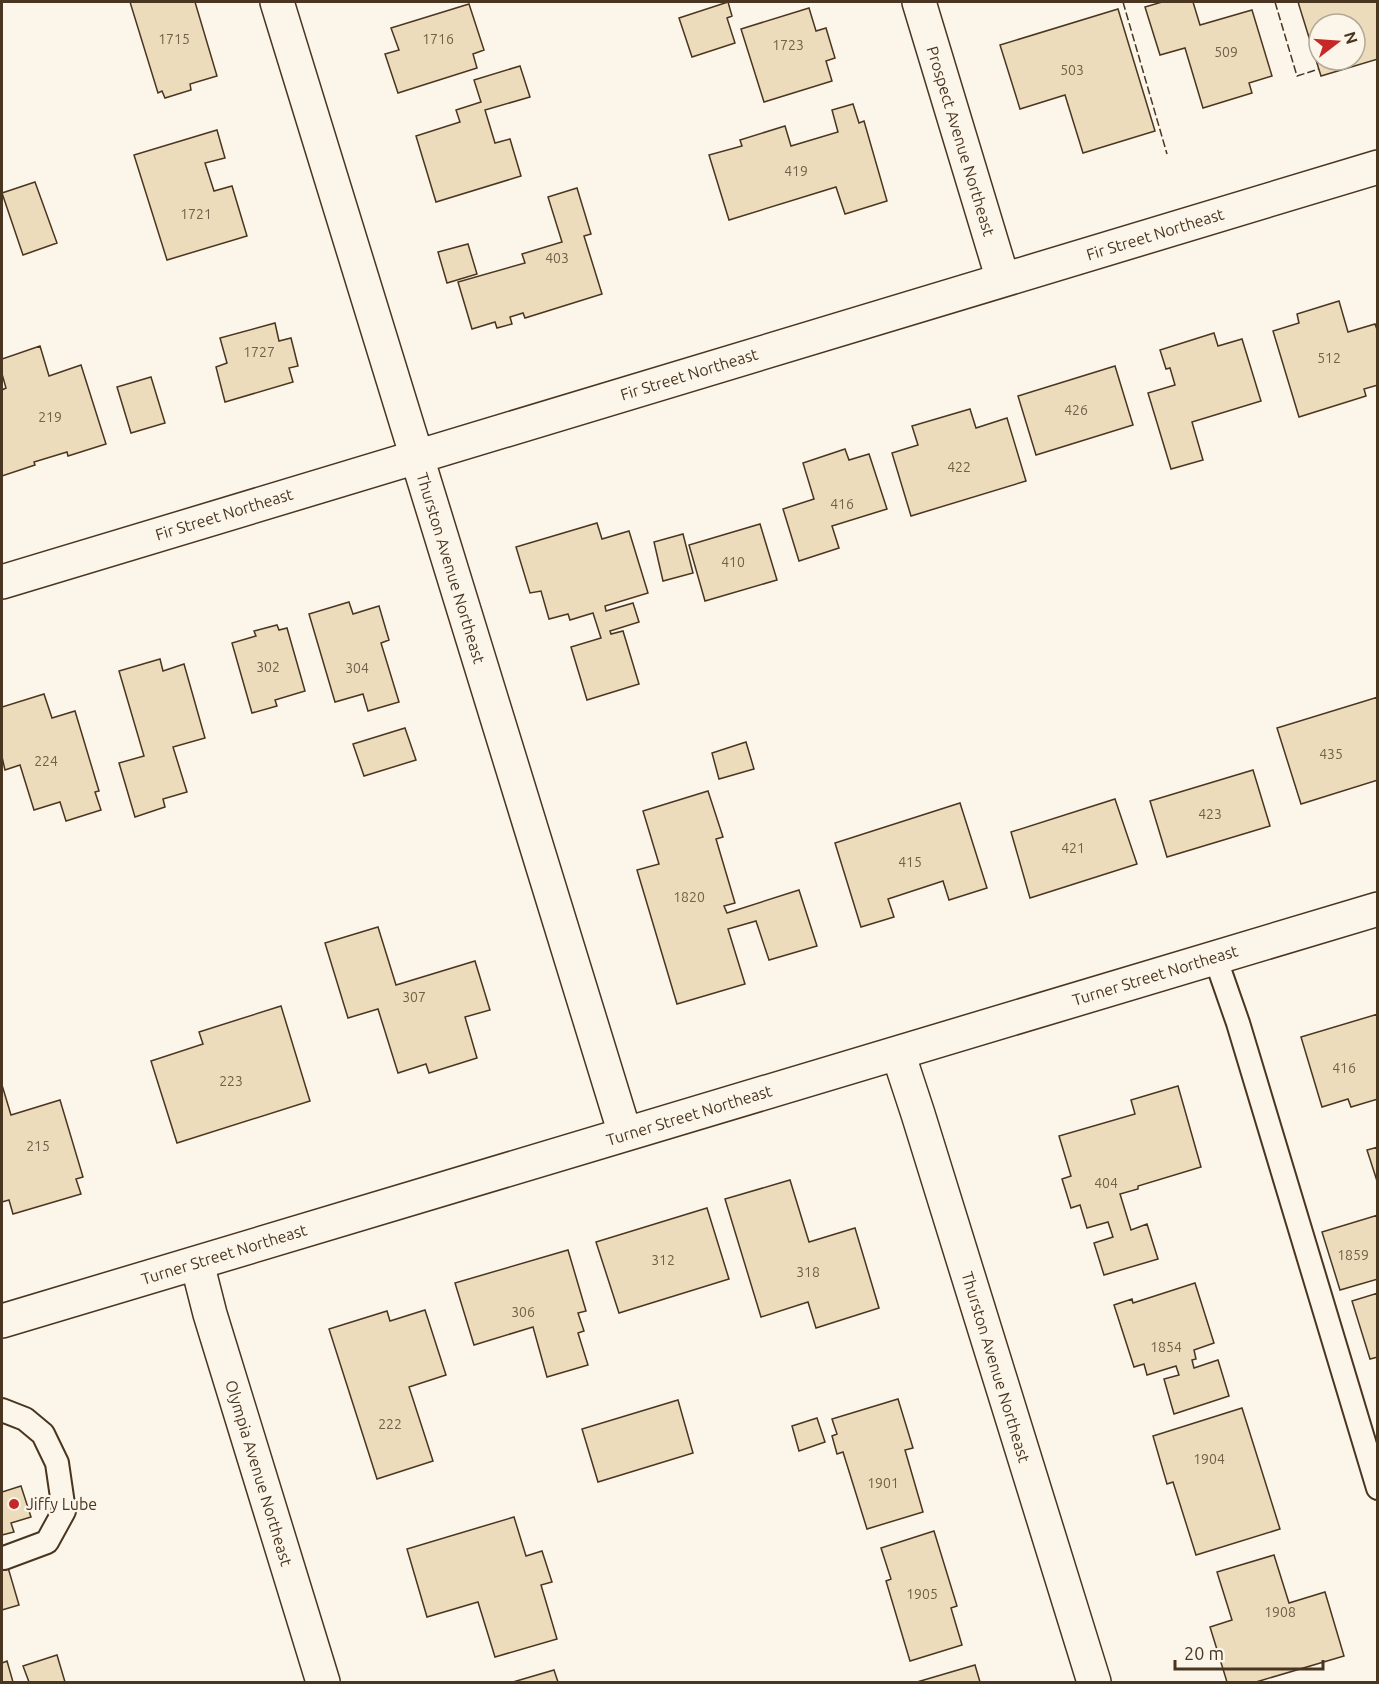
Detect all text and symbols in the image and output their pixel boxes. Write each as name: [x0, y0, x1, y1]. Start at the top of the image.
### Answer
north arrow: [1307, 12, 1367, 72]
text: N: [1341, 29, 1362, 46]
house number: 1715: [158, 31, 190, 47]
house number: 1716: [422, 31, 454, 47]
house number: 1723: [772, 37, 804, 53]
street label: Prospect Avenue Northeast: [924, 44, 999, 239]
house number: 509: [1214, 44, 1238, 60]
house number: 503: [1060, 62, 1084, 78]
house number: 419: [784, 163, 808, 179]
street label: Fir Street Northeast: [1084, 204, 1227, 264]
house number: 1721: [180, 206, 212, 222]
house number: 403: [545, 250, 569, 266]
house number: 1727: [243, 344, 275, 360]
street label: Fir Street Northeast: [618, 344, 761, 404]
house number: 512: [1317, 350, 1341, 366]
house number: 426: [1064, 402, 1088, 418]
house number: 219: [38, 409, 62, 425]
house number: 422: [947, 459, 971, 475]
street label: Thurston Avenue Northeast: [413, 470, 489, 666]
street label: Fir Street Northeast: [153, 484, 296, 544]
house number: 416: [830, 496, 854, 512]
house number: 410: [721, 554, 745, 570]
house number: 302: [256, 659, 280, 675]
house number: 304: [345, 660, 369, 676]
house number: 435: [1319, 746, 1343, 762]
house number: 224: [34, 753, 58, 769]
house number: 423: [1198, 806, 1222, 822]
house number: 421: [1061, 840, 1085, 856]
house number: 415: [898, 854, 922, 870]
house number: 1820: [673, 889, 705, 905]
street label: Turner Street Northeast: [1070, 941, 1241, 1009]
house number: 307: [402, 989, 426, 1005]
house number: 416: [1332, 1060, 1356, 1076]
house number: 223: [219, 1073, 243, 1089]
street label: Turner Street Northeast: [604, 1081, 775, 1149]
house number: 215: [26, 1138, 50, 1154]
house number: 404: [1094, 1175, 1118, 1191]
street label: Turner Street Northeast: [139, 1220, 310, 1288]
house number: 1859: [1337, 1247, 1369, 1263]
house number: 312: [651, 1252, 675, 1268]
house number: 318: [796, 1264, 820, 1280]
street label: Thurston Avenue Northeast: [958, 1269, 1034, 1465]
house number: 306: [511, 1304, 535, 1320]
house number: 1854: [1150, 1339, 1182, 1355]
street label: Olympia Avenue Northeast: [222, 1378, 296, 1569]
house number: 222: [378, 1416, 402, 1432]
house number: 1904: [1193, 1451, 1225, 1467]
house number: 1901: [867, 1475, 899, 1491]
place label: Jiffy Lube: [26, 1495, 97, 1513]
marker: Jiffy Lube: [7, 1497, 21, 1511]
house number: 1905: [906, 1586, 938, 1602]
house number: 1908: [1264, 1604, 1296, 1620]
scale bar: [1175, 1633, 1324, 1671]
text: 20 m: [1184, 1643, 1224, 1663]

